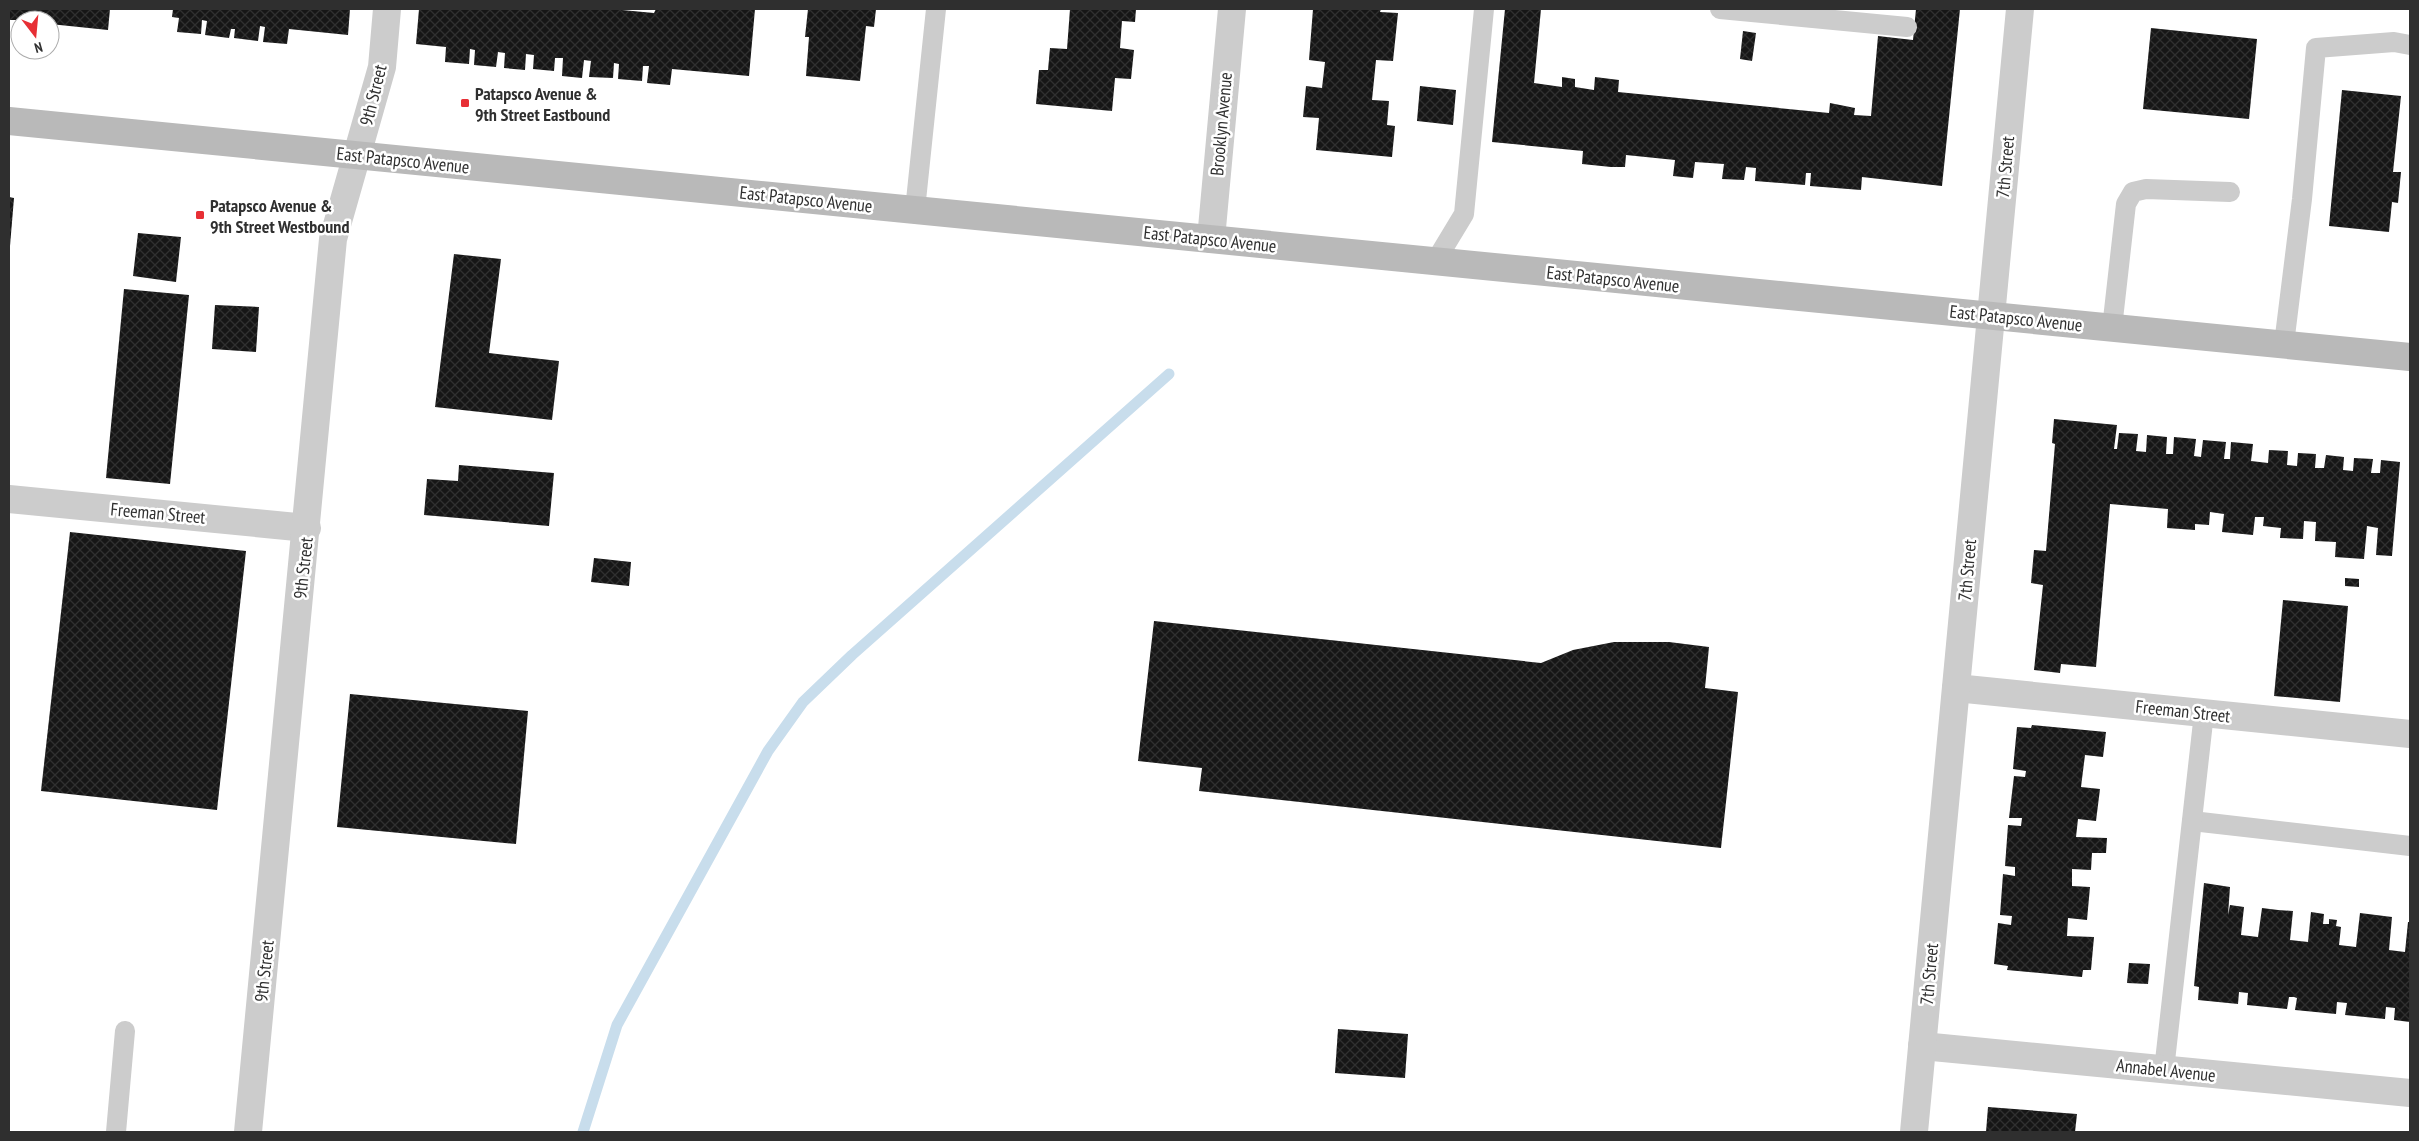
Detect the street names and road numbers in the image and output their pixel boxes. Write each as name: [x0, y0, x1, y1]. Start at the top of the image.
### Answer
street label: 9th Street: [354, 62, 392, 128]
street label: Brooklyn Avenue: [1205, 71, 1237, 177]
street label: 7th Street: [1991, 135, 2019, 199]
street label: East Patapsco Avenue: [335, 142, 471, 178]
street label: East Patapsco Avenue: [738, 181, 874, 217]
street label: East Patapsco Avenue: [1142, 221, 1278, 257]
street label: East Patapsco Avenue: [1545, 261, 1681, 297]
street label: East Patapsco Avenue: [1948, 300, 2084, 336]
street label: Freeman Street: [110, 497, 206, 529]
street label: 9th Street: [288, 536, 318, 600]
street label: 7th Street: [1953, 538, 1981, 602]
street label: Freeman Street: [2135, 695, 2231, 727]
street label: 9th Street: [249, 939, 279, 1003]
street label: 7th Street: [1915, 942, 1943, 1006]
street label: Annabel Avenue: [2115, 1053, 2217, 1087]

